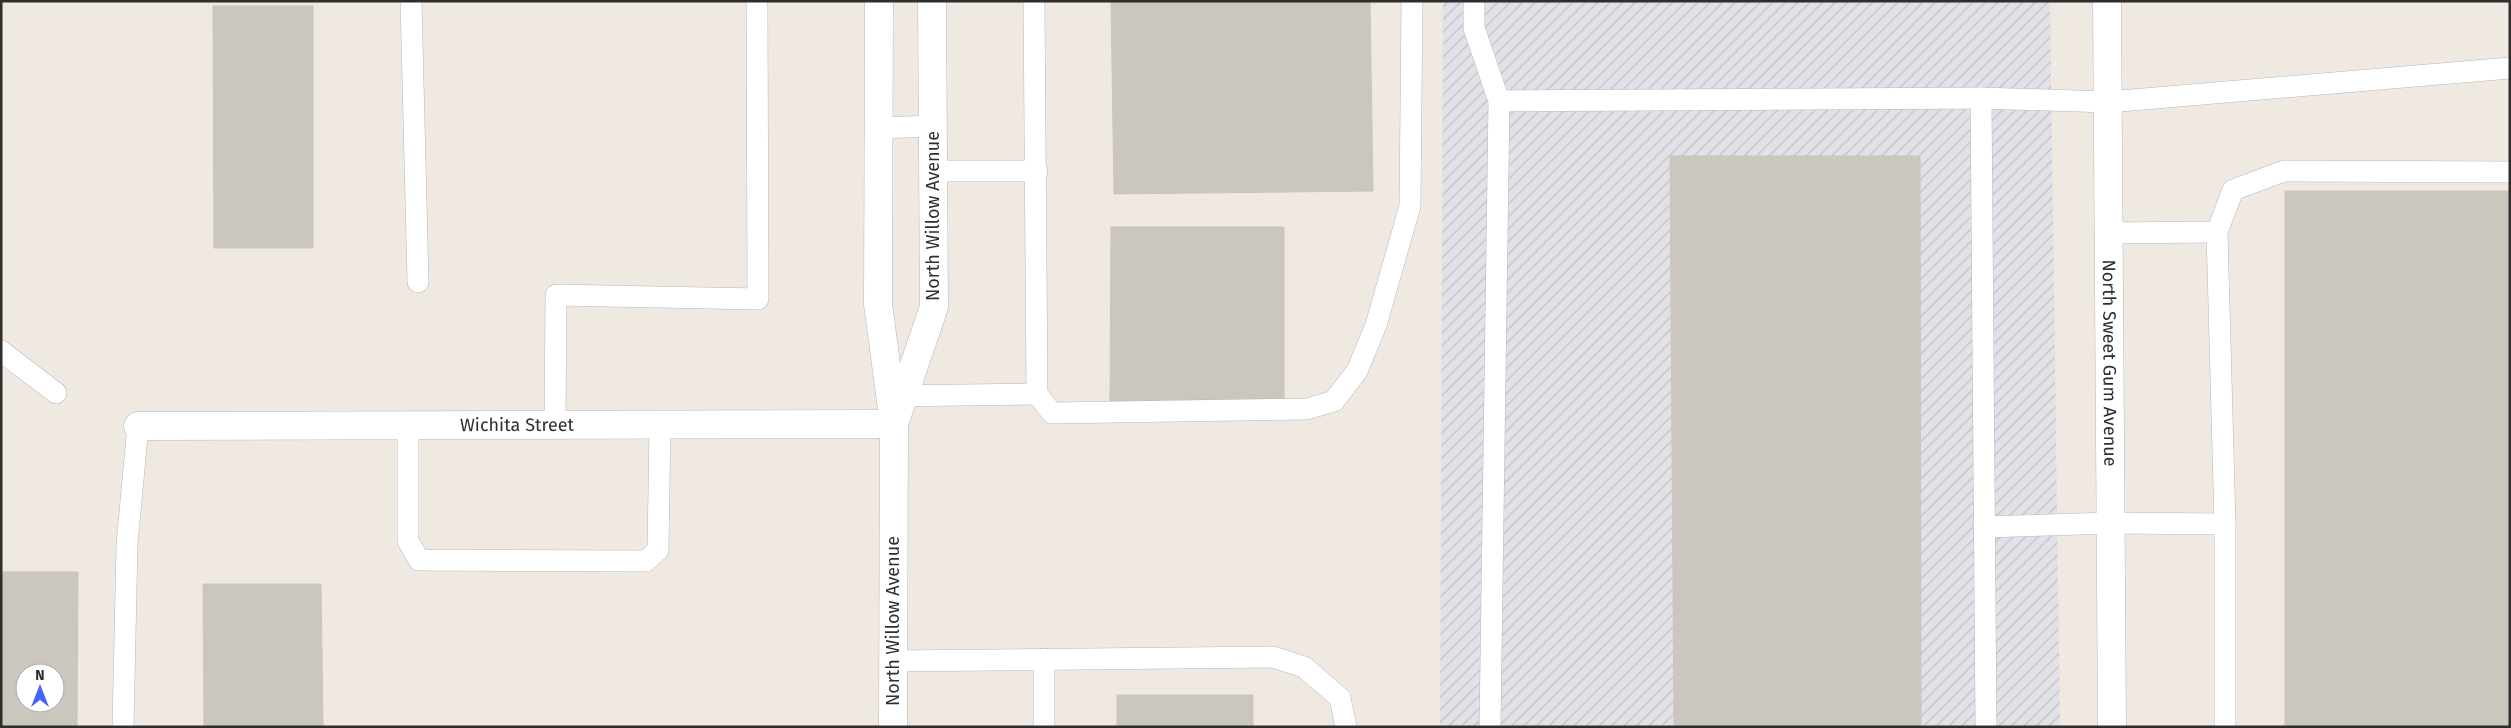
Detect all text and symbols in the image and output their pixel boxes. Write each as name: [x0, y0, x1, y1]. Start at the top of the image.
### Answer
street label: North Willow Avenue: [922, 131, 944, 301]
street label: North Sweet Gum Avenue: [2098, 259, 2121, 467]
street label: Wichita Street: [460, 414, 575, 436]
street label: North Willow Avenue: [882, 536, 904, 706]
north arrow: [15, 663, 65, 713]
text: N: [35, 667, 45, 684]

